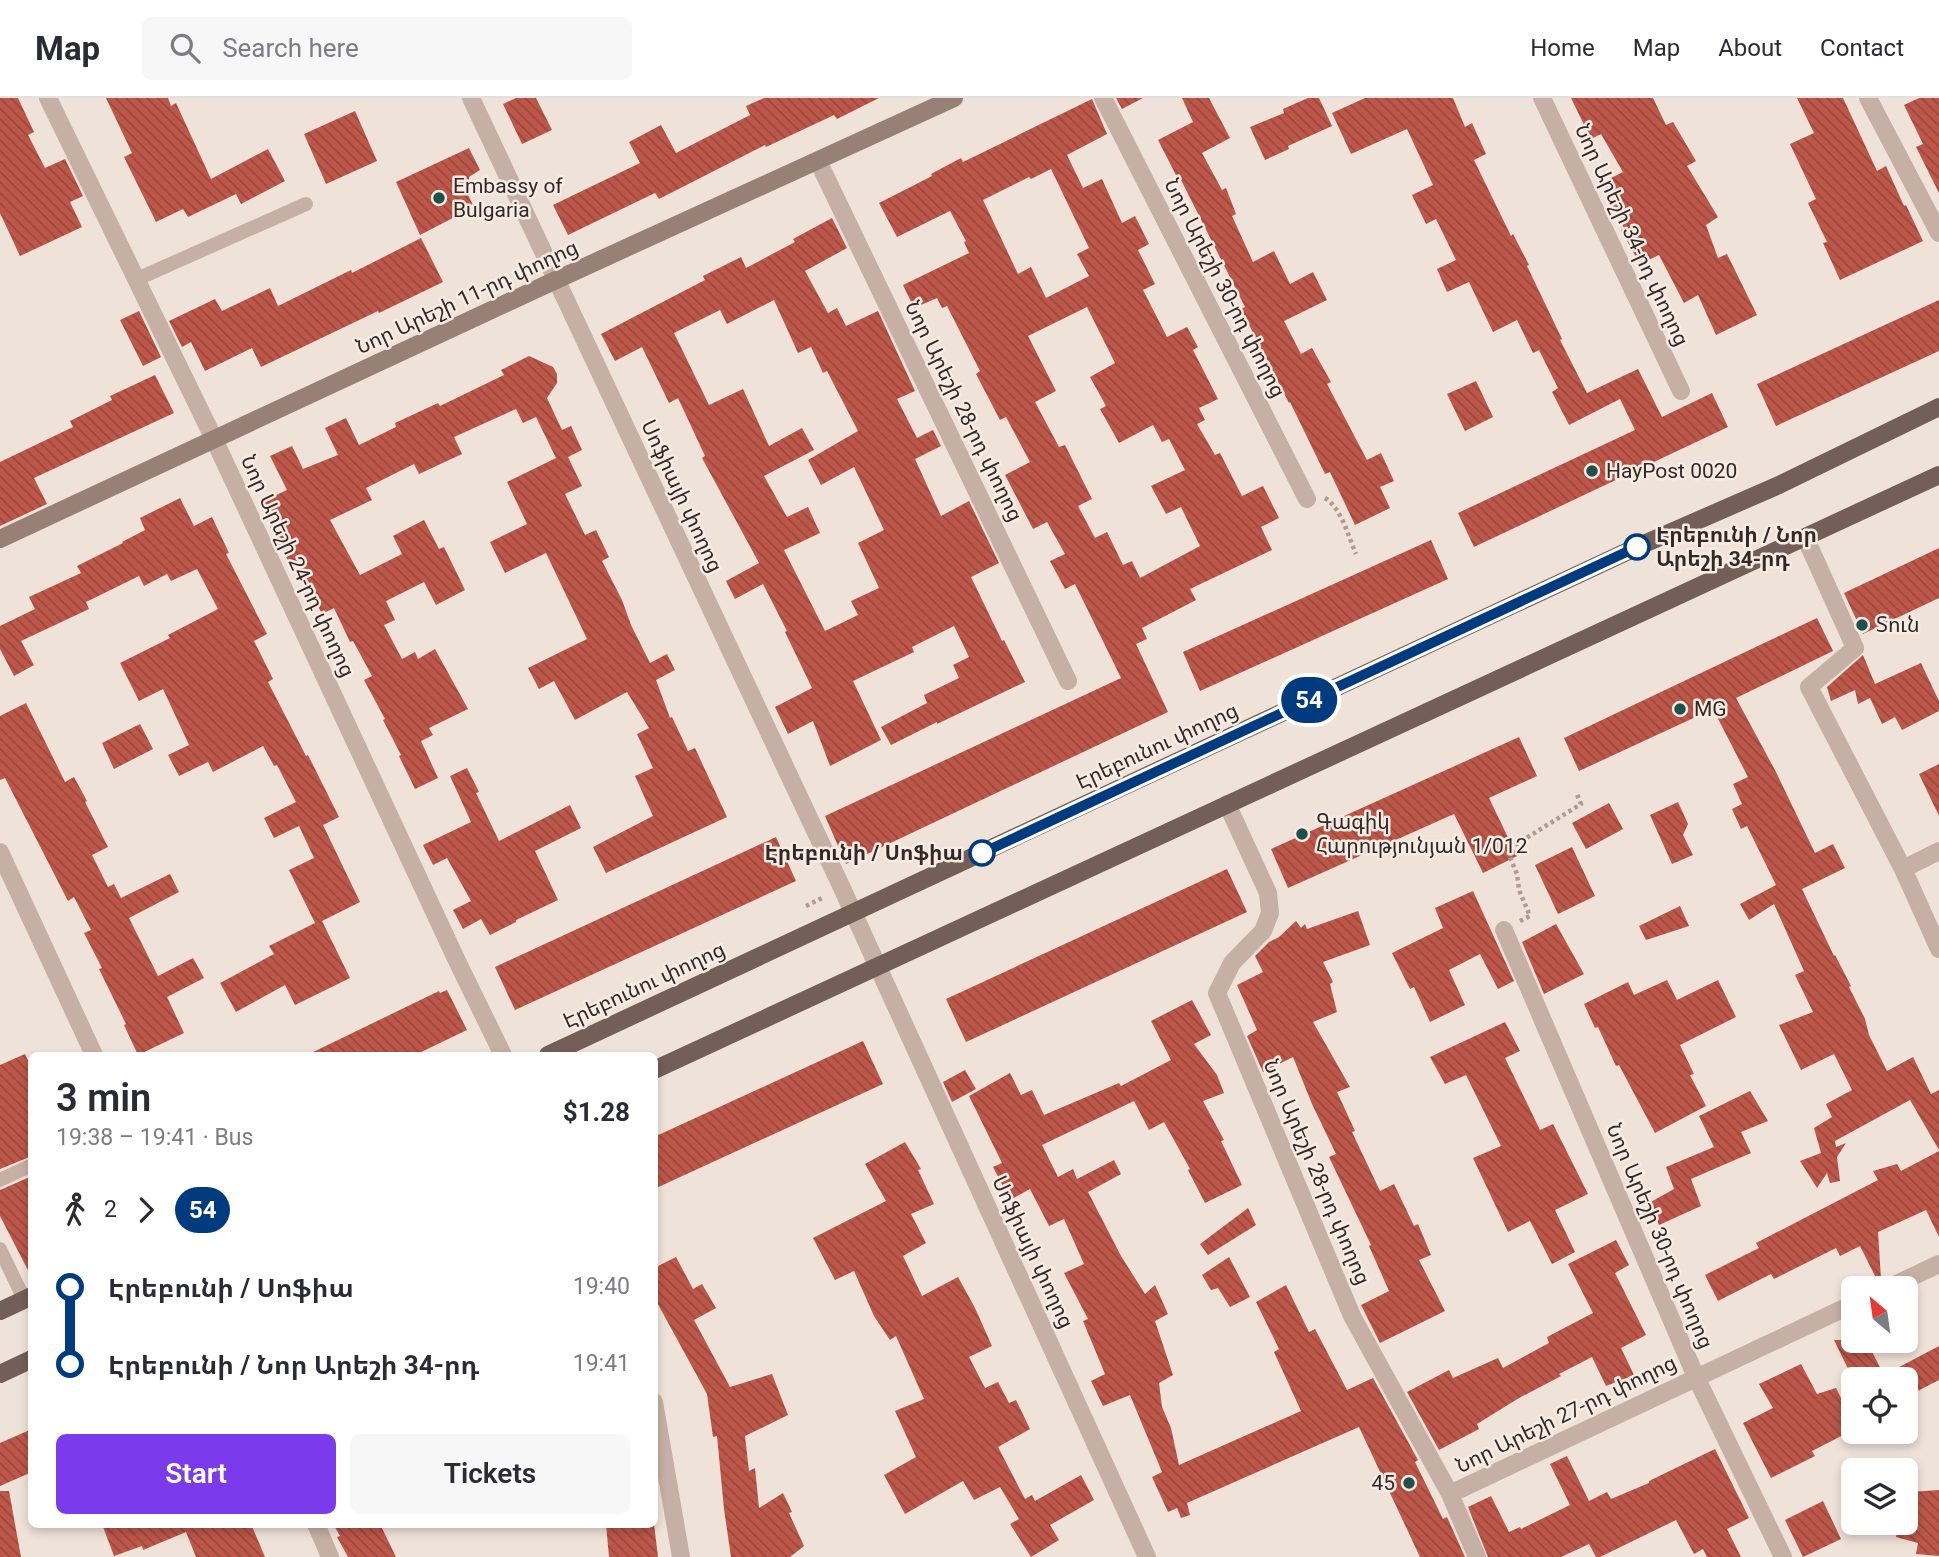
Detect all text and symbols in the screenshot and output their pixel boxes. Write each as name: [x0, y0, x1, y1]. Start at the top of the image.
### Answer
search box: [142, 17, 632, 80]
text: Map: [35, 29, 100, 68]
icon: search: [166, 29, 204, 67]
text: Search here: [222, 33, 359, 63]
text: Home: [1530, 34, 1595, 62]
text: Map: [1633, 34, 1680, 62]
text: About: [1718, 34, 1782, 62]
text: Contact: [1820, 34, 1904, 62]
street label: Նոր Արեշի 34-րդ փողոց: [1570, 120, 1694, 350]
place label: Embassy of Bulgaria: [453, 174, 563, 222]
street label: Նոր Արեշի 30-րդ փողոց: [1159, 175, 1291, 401]
marker: Embassy of Bulgaria: [431, 190, 447, 206]
street label: Նոր Արեշի 11-րդ փողոց: [352, 235, 582, 359]
street label: Նոր Արեշի 28-րդ փողոց: [900, 297, 1028, 525]
street label: Սոֆիայի փողոց: [636, 416, 728, 576]
street label: Նոր Արեշի 24-րդ փողոց: [236, 451, 360, 681]
place label: HayPost 0020: [1606, 459, 1737, 483]
marker: HayPost 0020: [1584, 463, 1600, 479]
place label: Էրեբունի / Նոր Արեշի 34-րդ: [1656, 523, 1817, 571]
marker: Էրեբունի / Նոր Արեշի 34-րդ: [1624, 534, 1650, 560]
place label: Տուն: [1876, 613, 1920, 637]
marker: Տուն: [1854, 617, 1870, 633]
line badge: 54: [1278, 677, 1340, 723]
text: 54: [1295, 686, 1323, 714]
place label: MG: [1694, 697, 1727, 721]
street label: Էրեբունու փողոց: [1072, 698, 1242, 794]
marker: MG: [1672, 701, 1688, 717]
place label: Գագիկ Հարությունյան 1/012: [1316, 810, 1528, 858]
marker: Գագիկ Հարությունյան 1/012: [1294, 826, 1310, 842]
marker: Էրեբունի / Սոֆիա: [969, 840, 995, 866]
place label: Էրեբունի / Սոֆիա: [765, 841, 963, 865]
street label: Էրեբունու փողոց: [559, 937, 729, 1033]
street label: Նոր Արեշի 28-րդ փողոց: [1259, 1056, 1375, 1288]
text: 3 min: [56, 1076, 151, 1120]
text: $1.28: [563, 1097, 630, 1127]
street label: Նոր Արեշի 30-րդ փողոց: [1602, 1120, 1718, 1352]
text: 19:38 – 19:41 · Bus: [56, 1124, 253, 1151]
street label: Սոֆիայի փողոց: [987, 1172, 1079, 1332]
icon: walk: [56, 1191, 94, 1229]
icon: forward: [127, 1191, 165, 1229]
text: 2: [104, 1196, 117, 1223]
text: 54: [189, 1196, 216, 1224]
text: Էրեբունի / Սոֆիա: [108, 1273, 354, 1303]
text: 19:40: [573, 1273, 630, 1300]
north arrow: [1841, 1276, 1918, 1353]
map controls: [1841, 1276, 1918, 1535]
text: Էրեբունի / Նոր Արեշի 34-րդ: [108, 1350, 479, 1380]
text: 19:41: [573, 1350, 630, 1377]
street label: Նոր Արեշի 27-րդ փողոց: [1452, 1350, 1680, 1478]
button: locate: [1841, 1367, 1918, 1444]
button: Start: [56, 1434, 336, 1514]
button: Tickets: [350, 1434, 630, 1514]
button: layers: [1841, 1458, 1918, 1535]
place label: 45: [1371, 1471, 1395, 1495]
marker: 45: [1401, 1475, 1417, 1491]

